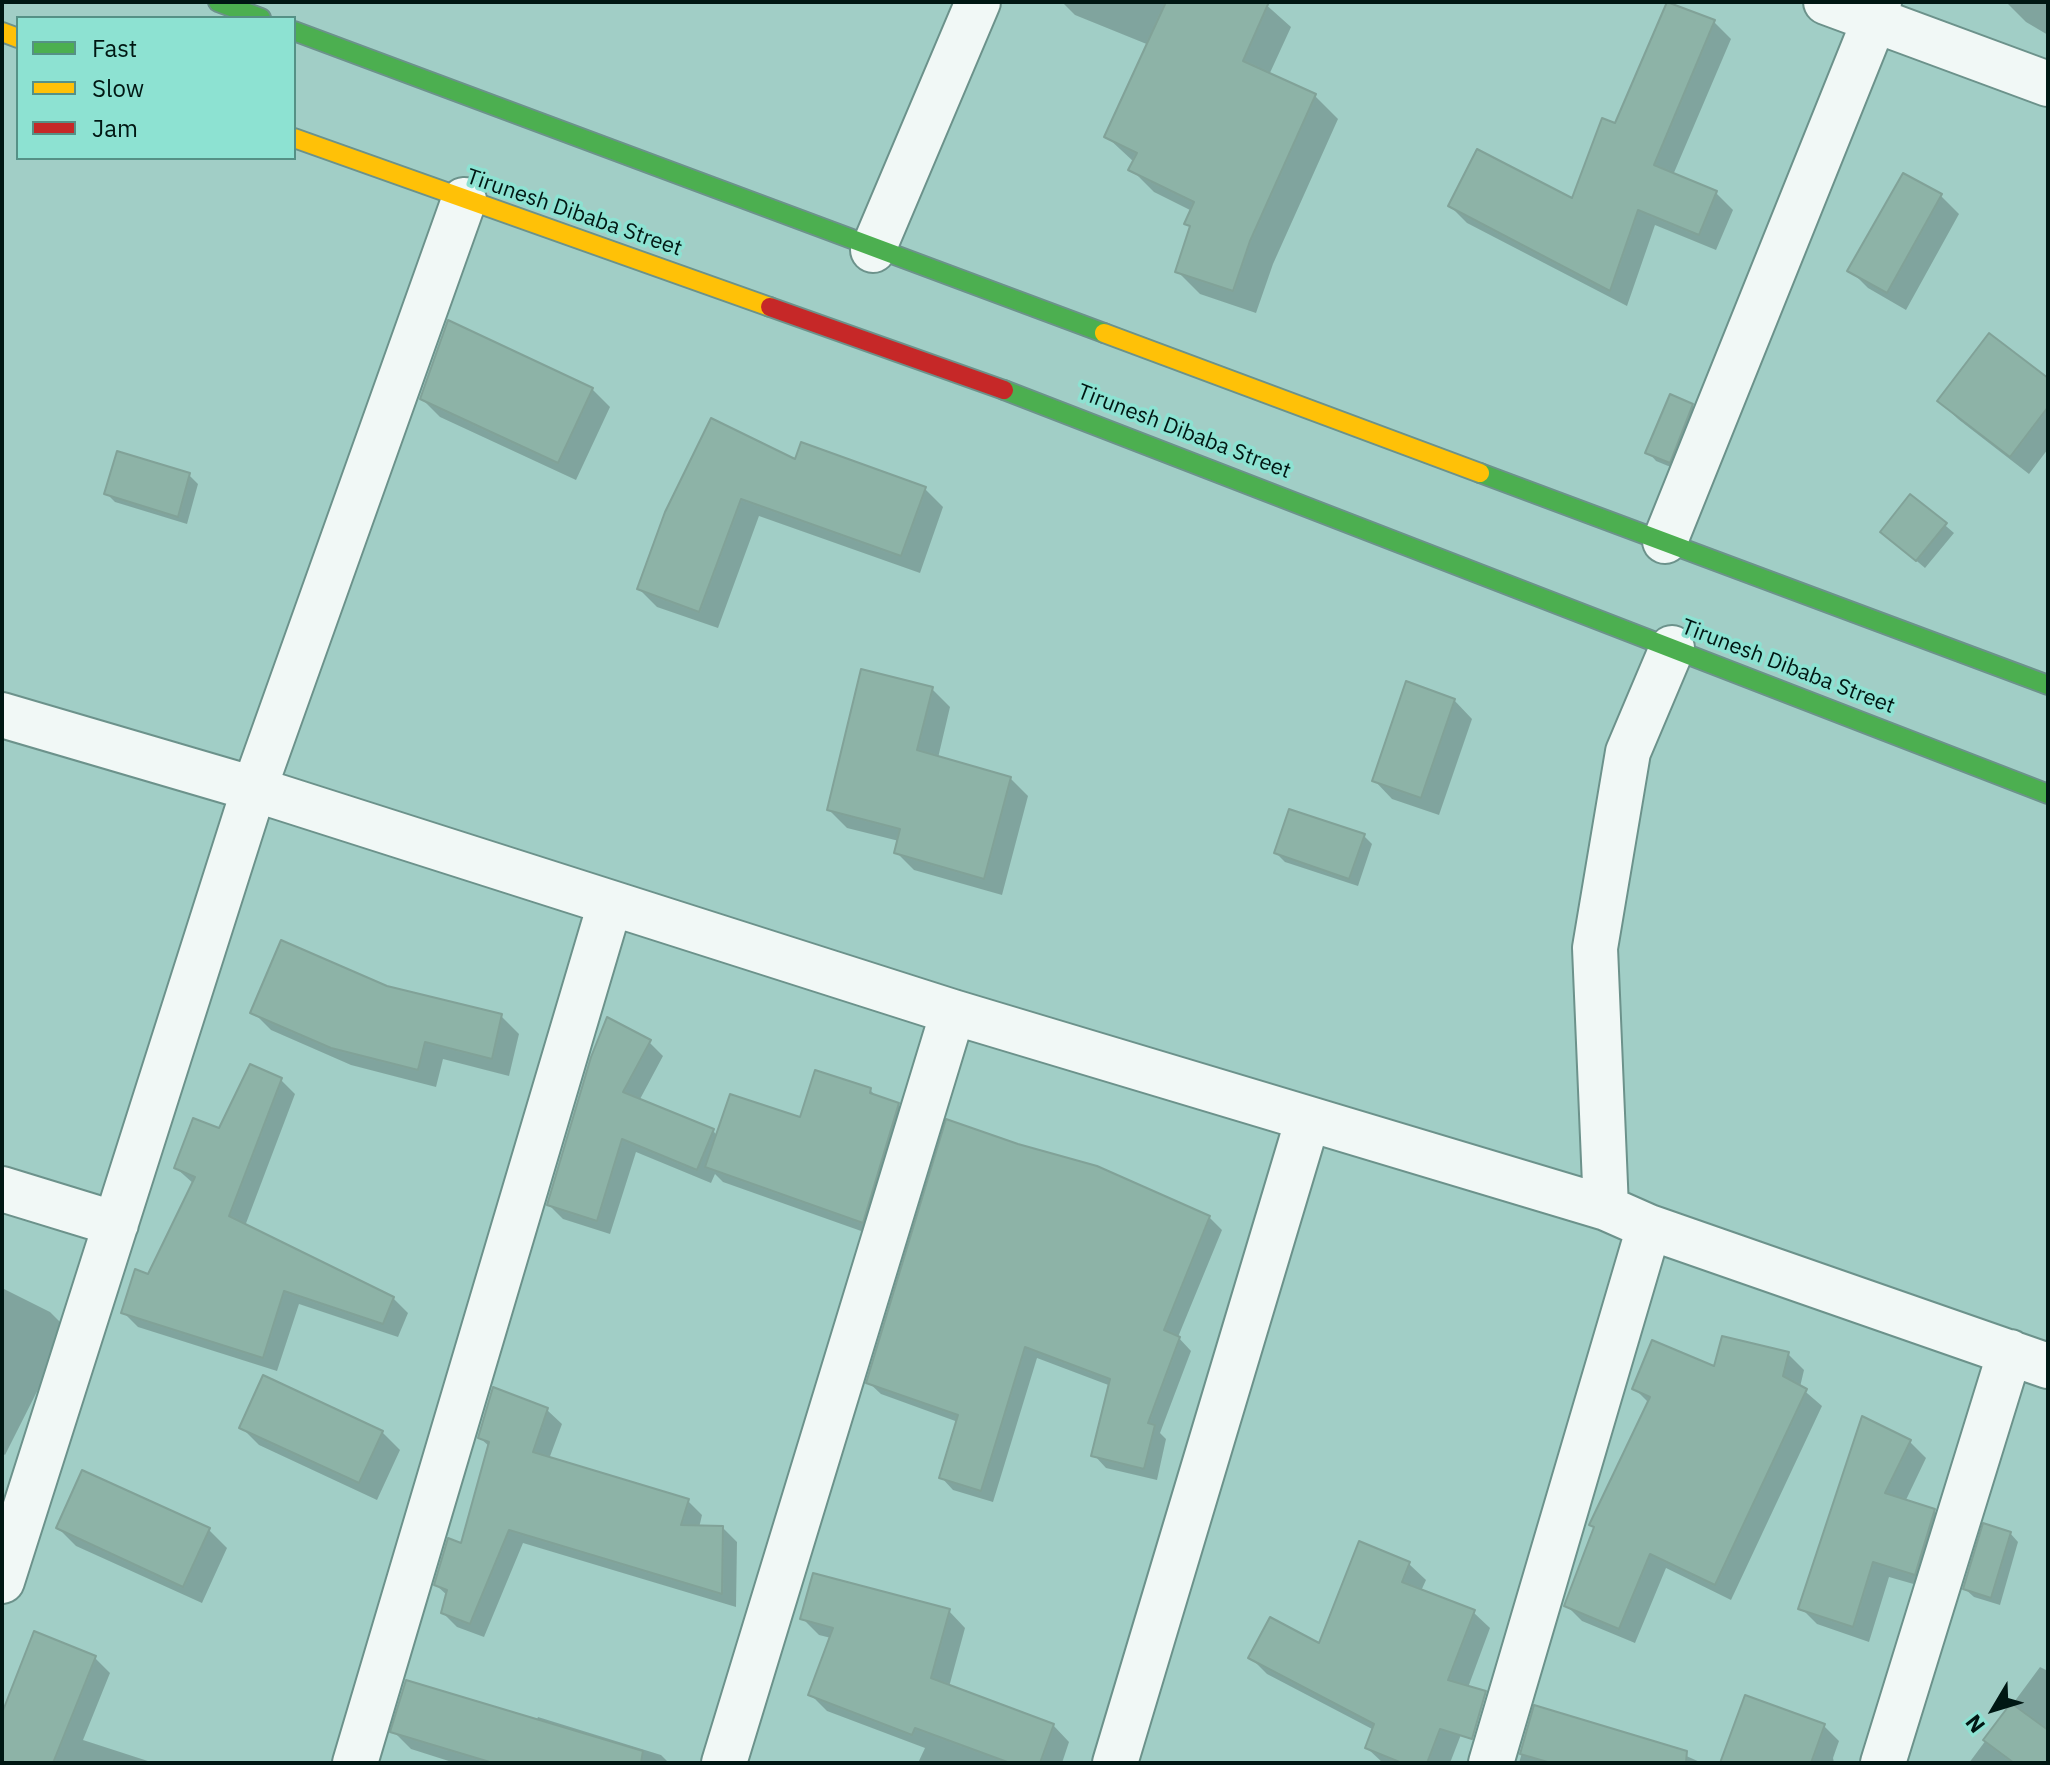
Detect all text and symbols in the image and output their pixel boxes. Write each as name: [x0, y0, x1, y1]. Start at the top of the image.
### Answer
legend: [16, 16, 296, 160]
text: Fast: [92, 32, 137, 64]
text: Slow: [92, 72, 144, 104]
text: Jam: [92, 112, 138, 144]
street label: Tirunesh Dibaba Street: [463, 164, 685, 262]
street label: Tirunesh Dibaba Street: [1074, 379, 1294, 485]
street label: Tirunesh Dibaba Street: [1678, 614, 1898, 720]
north arrow: [1954, 1669, 2034, 1749]
text: N: [1958, 1709, 1991, 1739]

